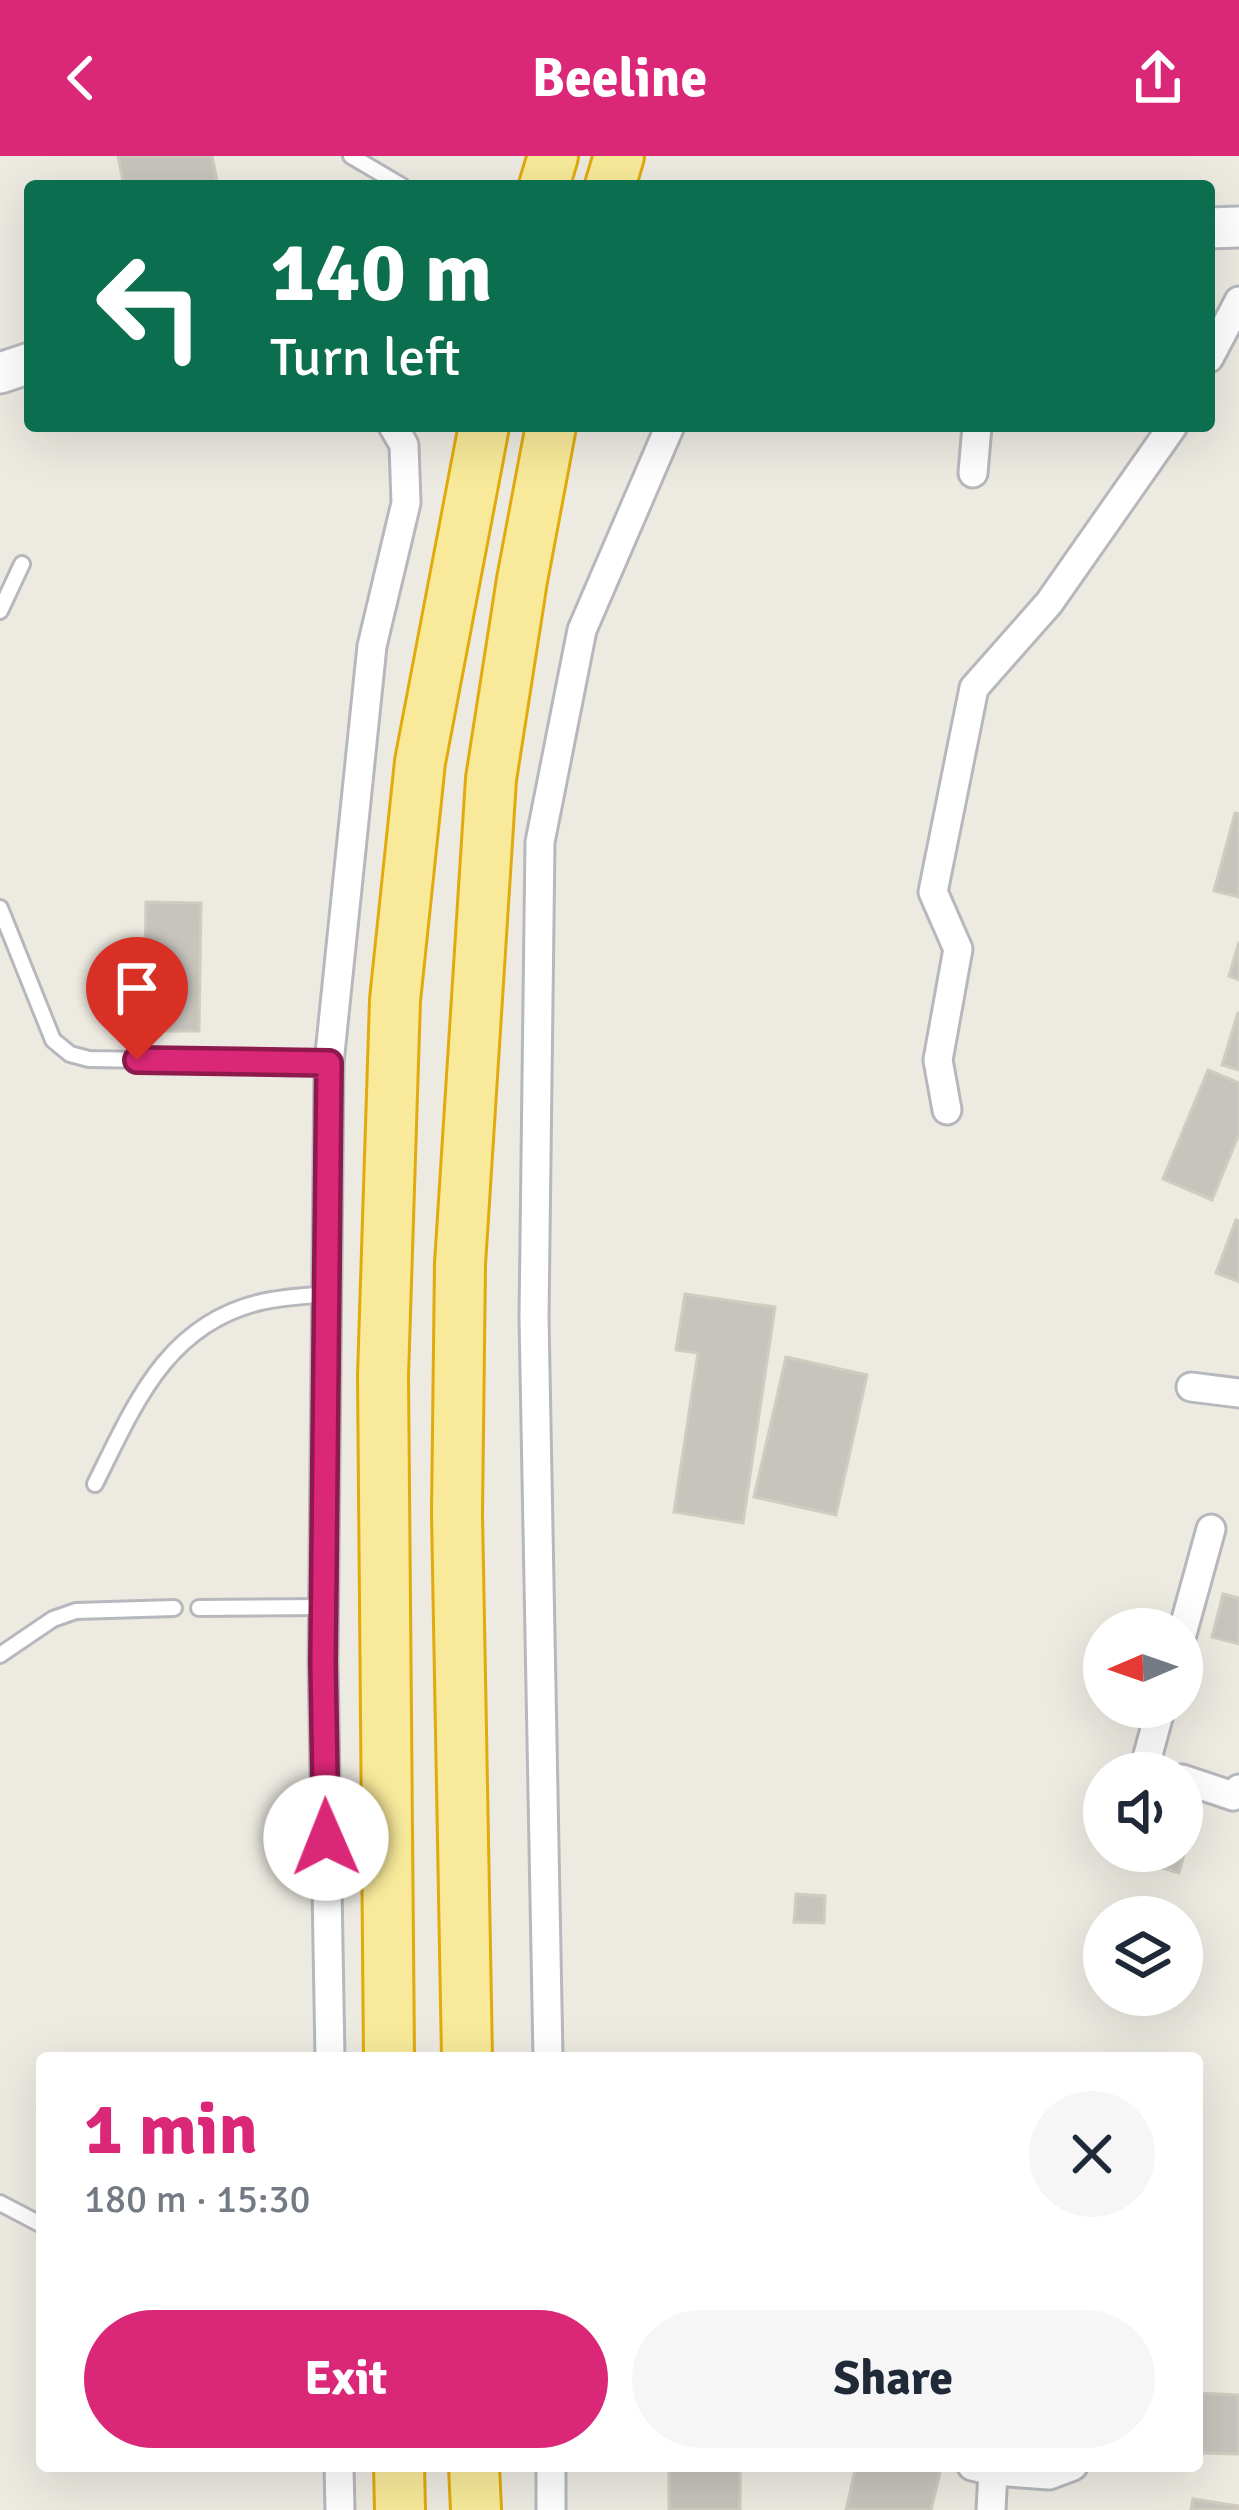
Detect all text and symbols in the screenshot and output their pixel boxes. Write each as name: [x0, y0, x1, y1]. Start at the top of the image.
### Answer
icon: back: [48, 45, 114, 111]
text: Beeline: [532, 45, 707, 112]
icon: share: [1125, 45, 1191, 111]
text: 140 m: [270, 221, 492, 325]
icon: left: [72, 228, 228, 384]
text: Turn left: [270, 324, 460, 391]
pin: [86, 937, 188, 1060]
icon: arrive: [104, 955, 170, 1021]
north arrow: [1083, 1608, 1203, 1728]
map controls: [1083, 1608, 1203, 2016]
button: sound: [1083, 1752, 1203, 1872]
position arrow: [263, 1775, 389, 1901]
button: layers: [1083, 1896, 1203, 2016]
text: 1 min: [84, 2085, 258, 2174]
button: close: [1029, 2091, 1155, 2217]
text: 180 m · 15:30: [84, 2175, 311, 2223]
button: Exit: [84, 2310, 608, 2448]
button: Share: [632, 2310, 1155, 2448]

